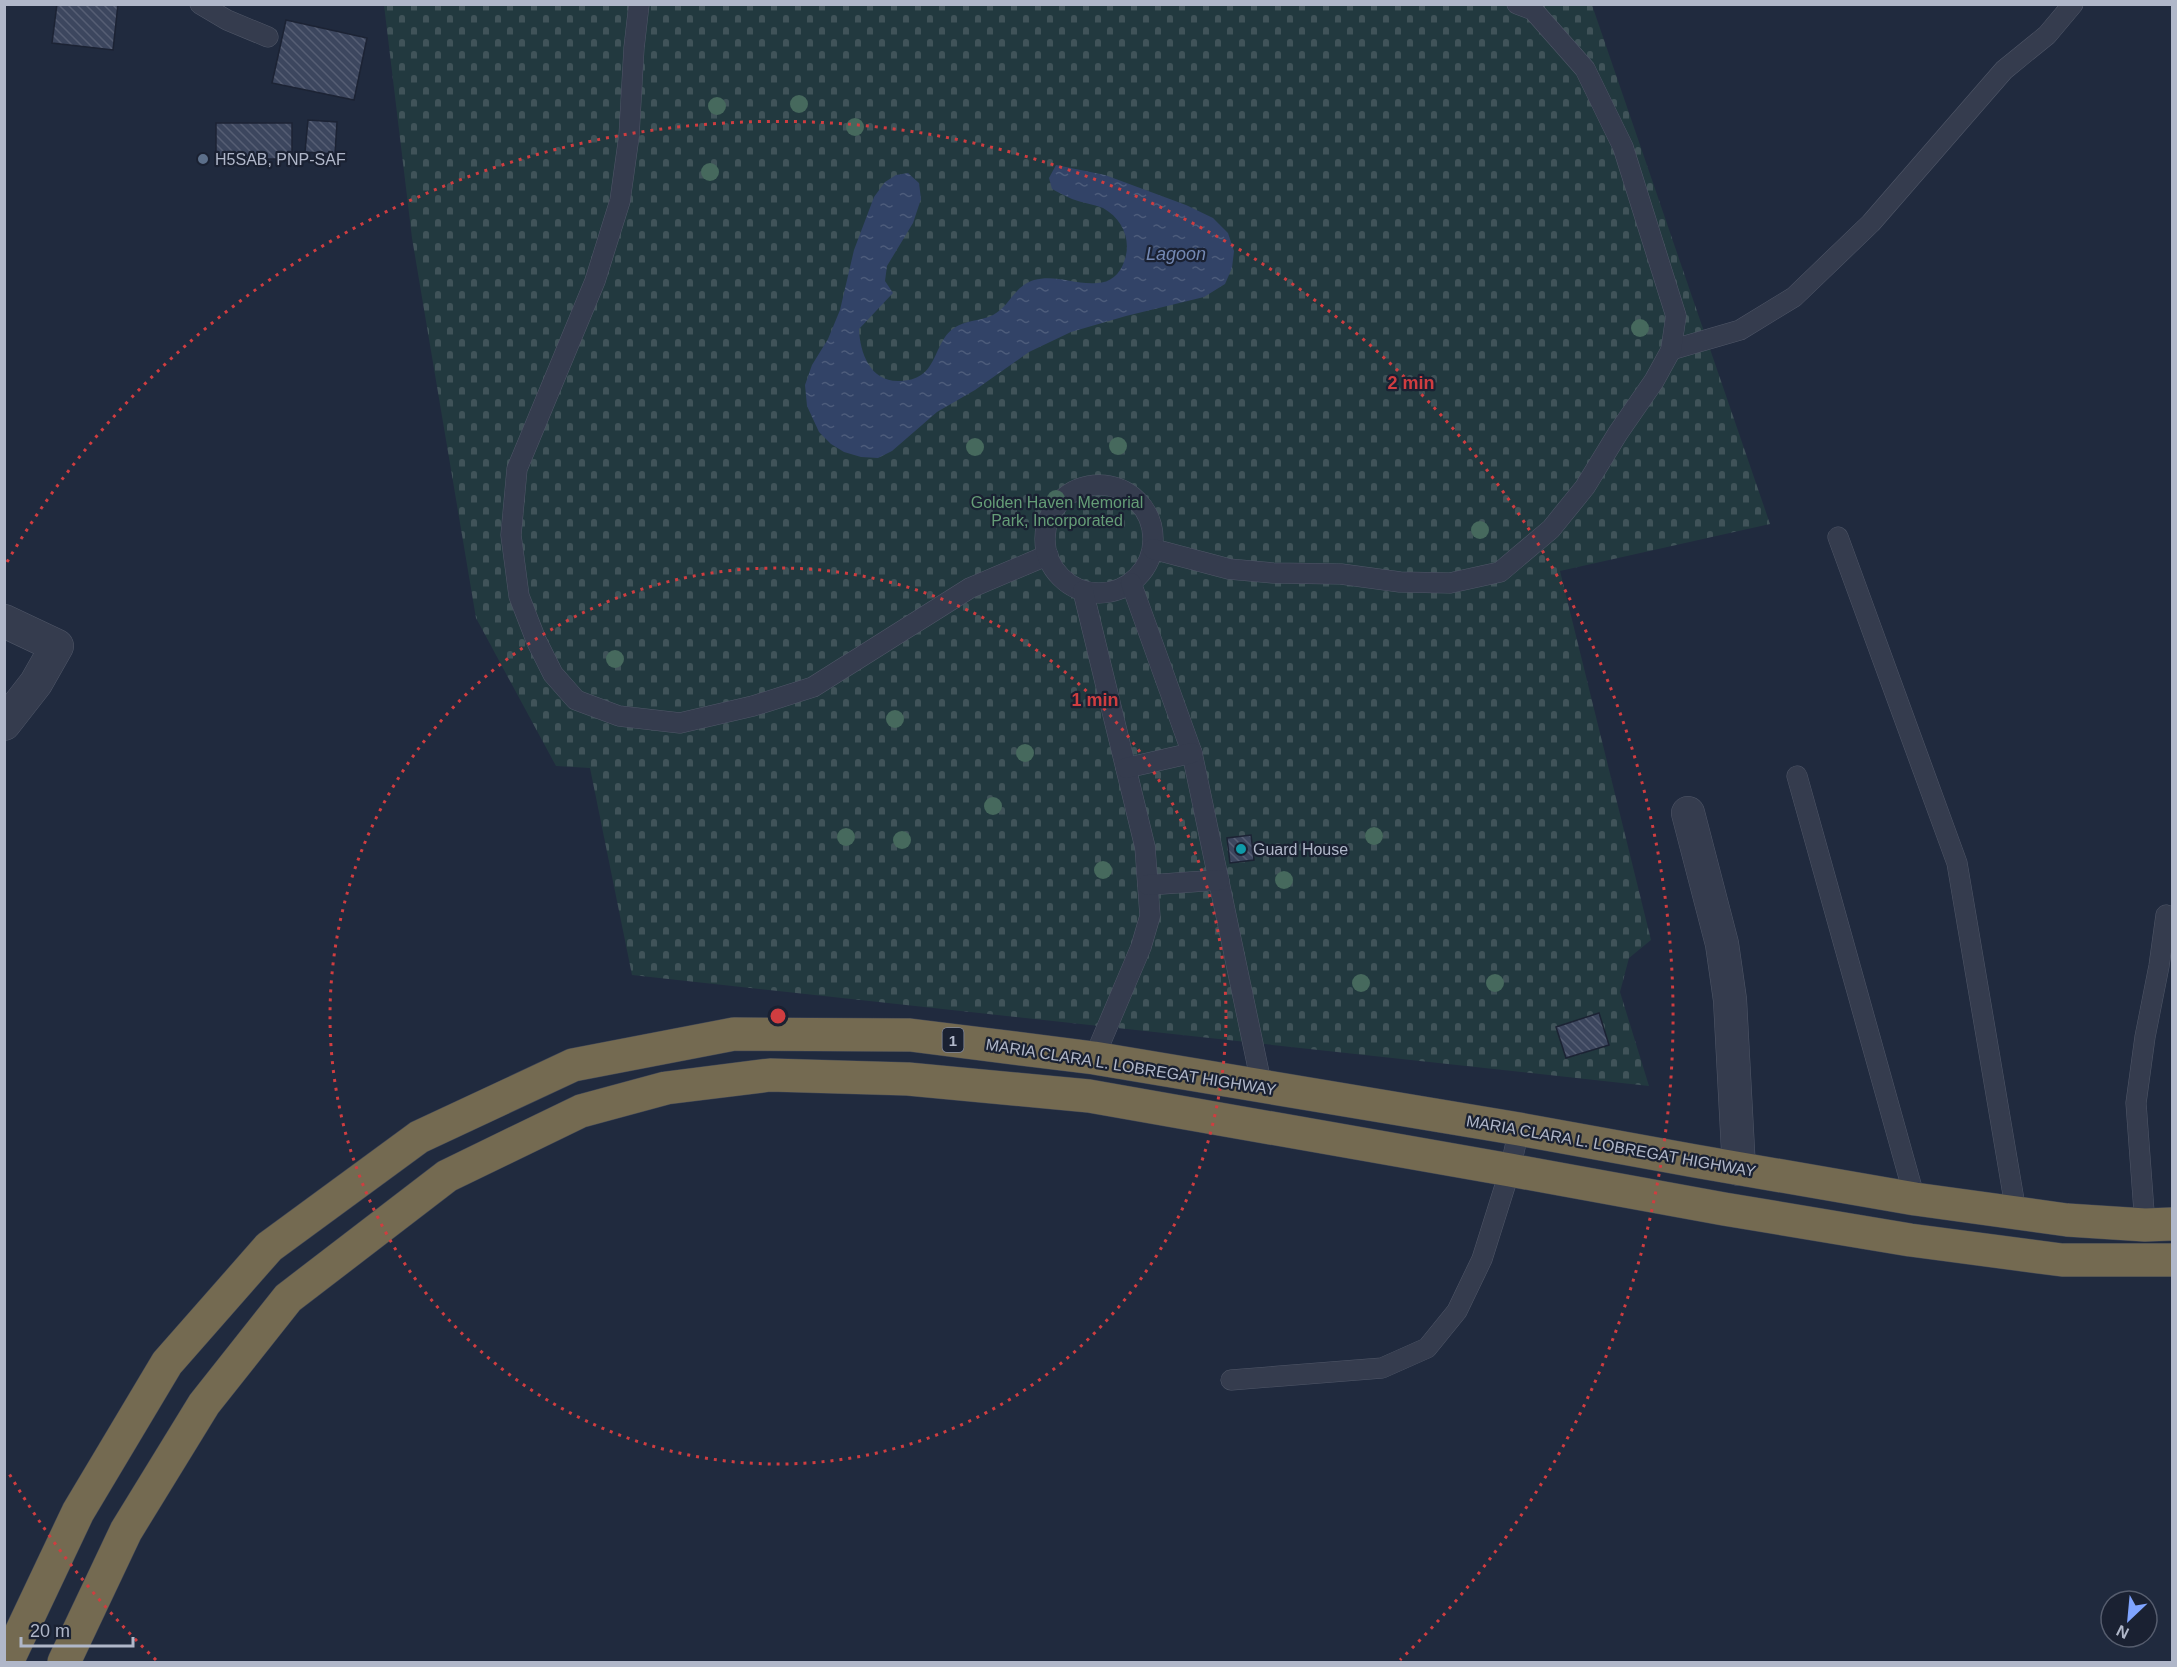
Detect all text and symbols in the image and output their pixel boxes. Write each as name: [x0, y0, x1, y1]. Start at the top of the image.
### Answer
place label: H5SAB, PNP-SAF: [215, 151, 346, 168]
marker: H5SAB, PNP-SAF: [196, 152, 210, 166]
water label: Lagoon: [1146, 244, 1206, 264]
text: 2 min: [1387, 373, 1435, 393]
park label: Golden Haven Memorial Park, Incorporated: [971, 494, 1143, 529]
text: 1 min: [1071, 690, 1119, 710]
place label: Guard House: [1253, 841, 1348, 858]
marker: Guard House: [1234, 842, 1248, 856]
centre of rings: [768, 1006, 788, 1026]
road number: 1: [942, 1028, 964, 1052]
street label: MARIA CLARA L. LOBREGAT HIGHWAY: [985, 1036, 1278, 1098]
street label: MARIA CLARA L. LOBREGAT HIGHWAY: [1465, 1112, 1757, 1180]
north arrow: [2099, 1589, 2159, 1649]
scale bar: [21, 1610, 134, 1648]
text: 20 m: [30, 1621, 70, 1641]
text: N: [2114, 1622, 2132, 1642]

